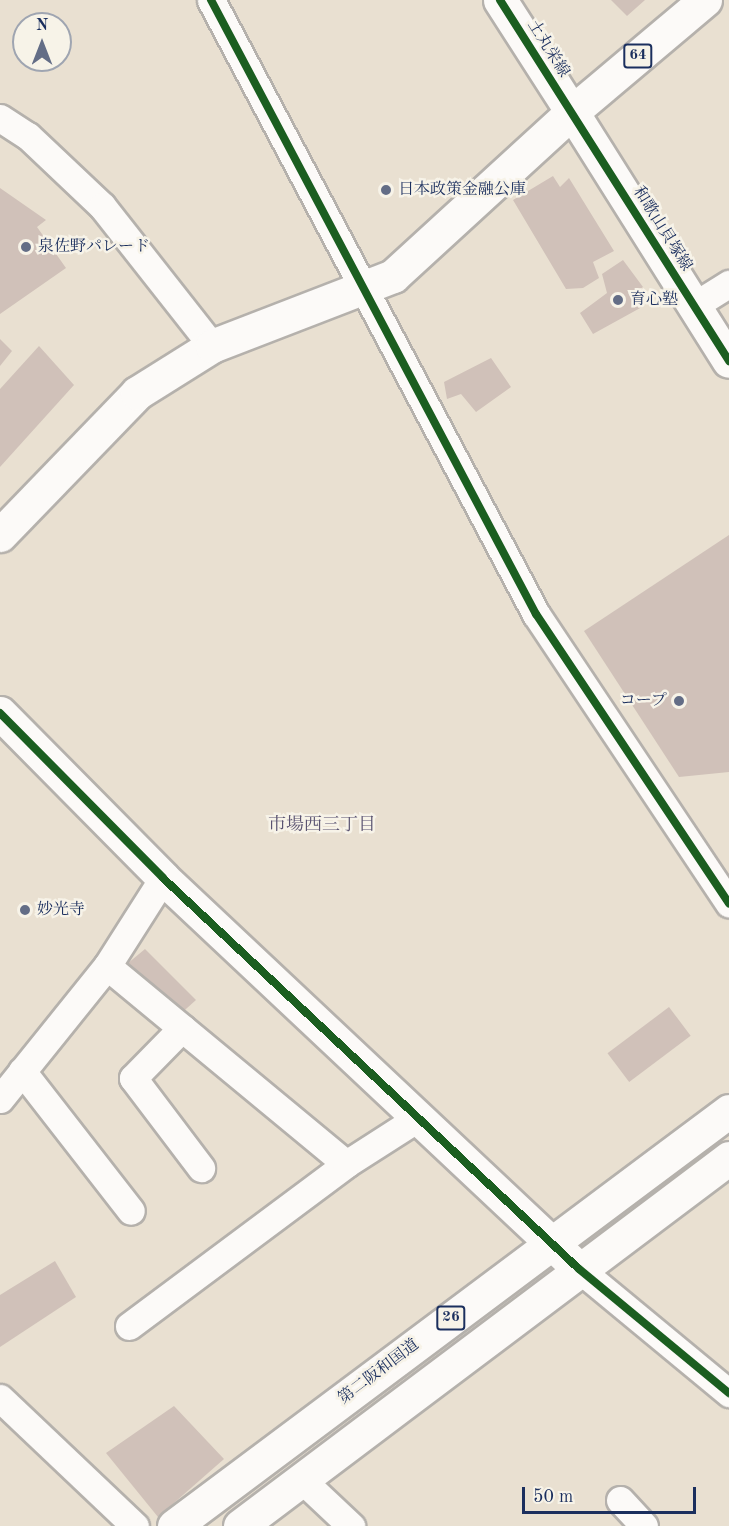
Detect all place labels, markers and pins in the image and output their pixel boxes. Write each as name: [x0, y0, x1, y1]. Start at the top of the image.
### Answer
place label: 日本政策金融公庫: [398, 180, 526, 200]
marker: 日本政策金融公庫: [379, 183, 393, 197]
place label: 泉佐野パレード: [38, 237, 150, 257]
marker: 泉佐野パレード: [19, 240, 33, 254]
place label: 育心塾: [630, 290, 678, 310]
marker: 育心塾: [611, 293, 625, 307]
place label: コープ: [619, 691, 667, 711]
marker: コープ: [672, 694, 686, 708]
place label: 妙光寺: [37, 900, 85, 920]
marker: 妙光寺: [18, 903, 32, 917]

